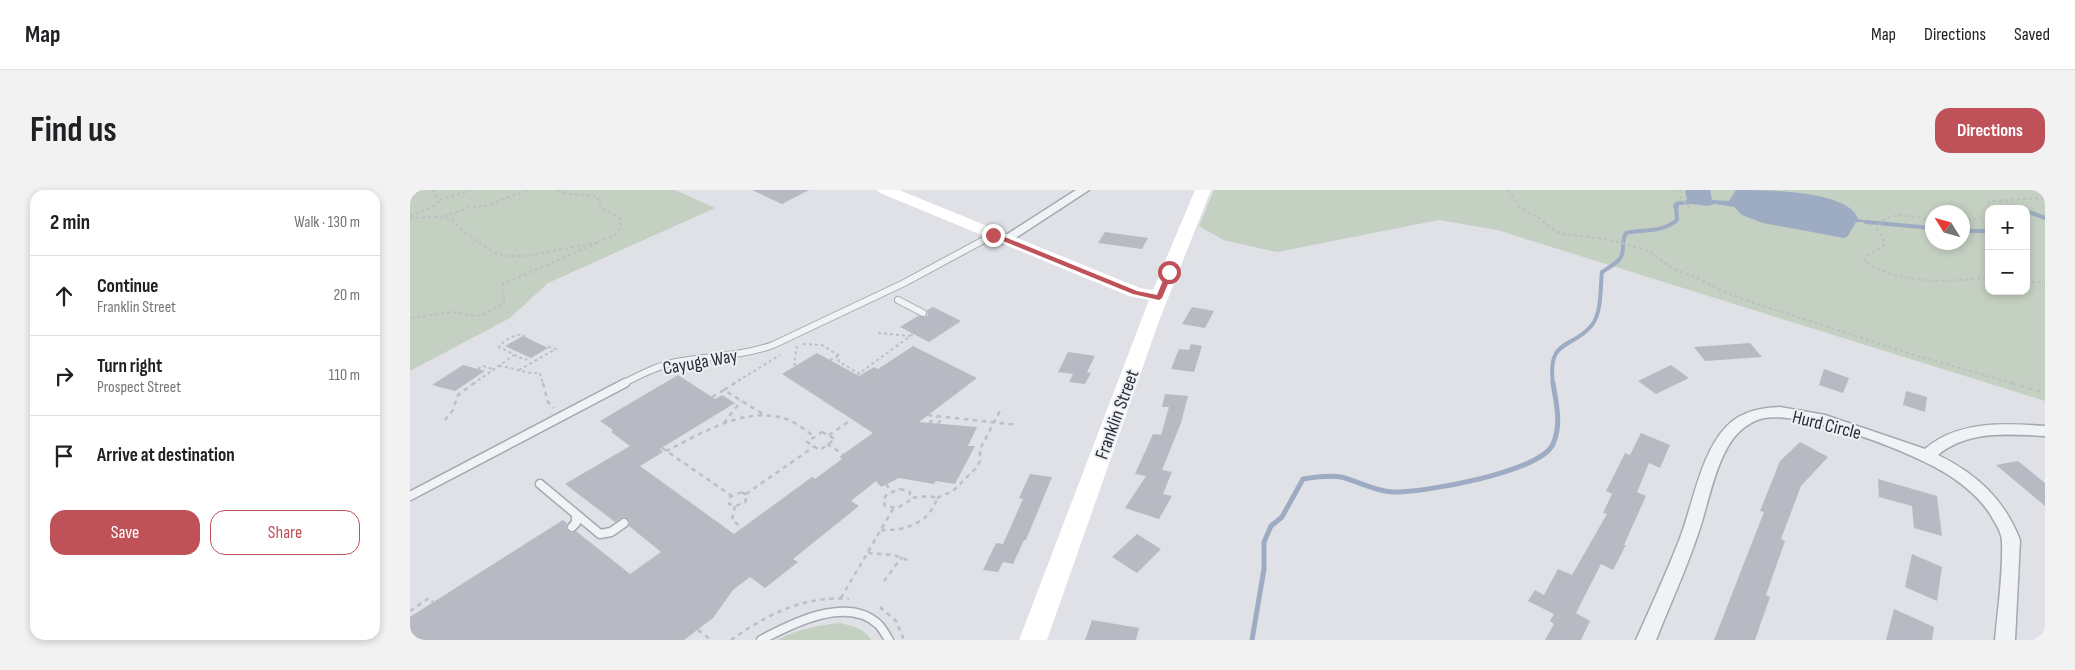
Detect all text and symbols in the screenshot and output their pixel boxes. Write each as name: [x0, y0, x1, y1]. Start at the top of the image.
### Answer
text: Map: [25, 20, 60, 49]
text: Map: [1871, 24, 1896, 45]
text: Directions: [1924, 24, 1986, 45]
text: Saved: [2014, 24, 2050, 45]
button: Directions: [1935, 108, 2045, 153]
text: Find us: [30, 109, 117, 152]
north arrow: [1925, 205, 1970, 250]
map controls: [1985, 205, 2030, 295]
button: +: [1985, 205, 2030, 250]
text: 2 min: [50, 210, 90, 235]
text: Walk · 130 m: [294, 213, 360, 232]
route end: [982, 224, 1005, 247]
button: −: [1985, 250, 2030, 295]
route start: [1158, 261, 1181, 284]
text: Continue: [97, 275, 158, 298]
icon: ahead: [50, 282, 78, 310]
text: 20 m: [333, 286, 360, 305]
text: Franklin Street: [97, 298, 176, 317]
street label: Cayuga Way: [661, 344, 740, 380]
text: Turn right: [97, 355, 162, 378]
icon: right: [50, 362, 78, 390]
text: 110 m: [329, 366, 360, 385]
street label: Franklin Street: [1091, 366, 1144, 462]
text: Prospect Street: [97, 378, 181, 397]
street label: Hurd Circle: [1790, 406, 1864, 445]
icon: arrive: [50, 442, 78, 470]
text: Arrive at destination: [97, 444, 235, 467]
button: Save: [50, 510, 200, 555]
button: Share: [210, 510, 360, 555]

